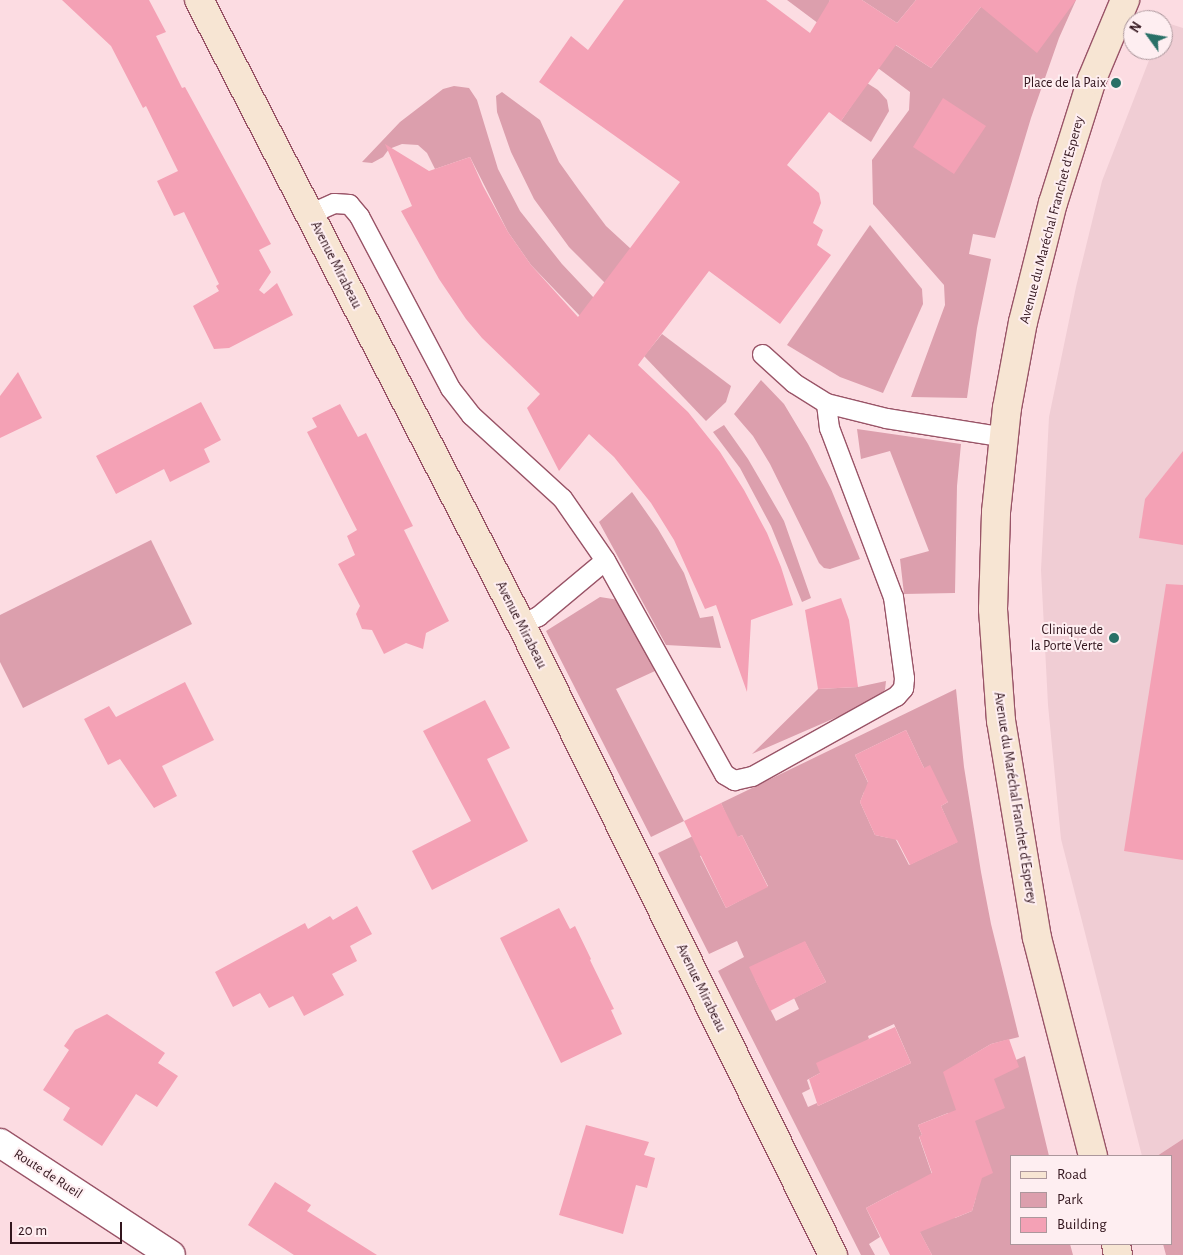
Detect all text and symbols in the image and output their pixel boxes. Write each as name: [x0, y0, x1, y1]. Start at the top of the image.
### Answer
north arrow: [1123, 10, 1173, 60]
text: N: [1128, 20, 1145, 35]
place label: Place de la Paix: [1024, 75, 1106, 91]
marker: Place de la Paix: [1110, 77, 1122, 89]
street label: Avenue du Maréchal Franchet d'Esperey: [1016, 114, 1088, 326]
street label: Avenue Mirabeau: [307, 219, 365, 311]
street label: Avenue Mirabeau: [492, 579, 550, 671]
place label: Clinique de la Porte Verte: [1031, 622, 1103, 654]
marker: Clinique de la Porte Verte: [1107, 631, 1121, 645]
street label: Avenue du Maréchal Franchet d'Esperey: [990, 691, 1040, 905]
street label: Avenue Mirabeau: [672, 941, 730, 1035]
street label: Route de Rueil: [11, 1146, 85, 1202]
legend: [1010, 1155, 1173, 1245]
text: Road: [1057, 1167, 1087, 1182]
text: Park: [1057, 1192, 1083, 1207]
scale bar: [12, 1212, 125, 1244]
text: Building: [1057, 1217, 1107, 1232]
text: 20 m: [18, 1223, 47, 1238]

